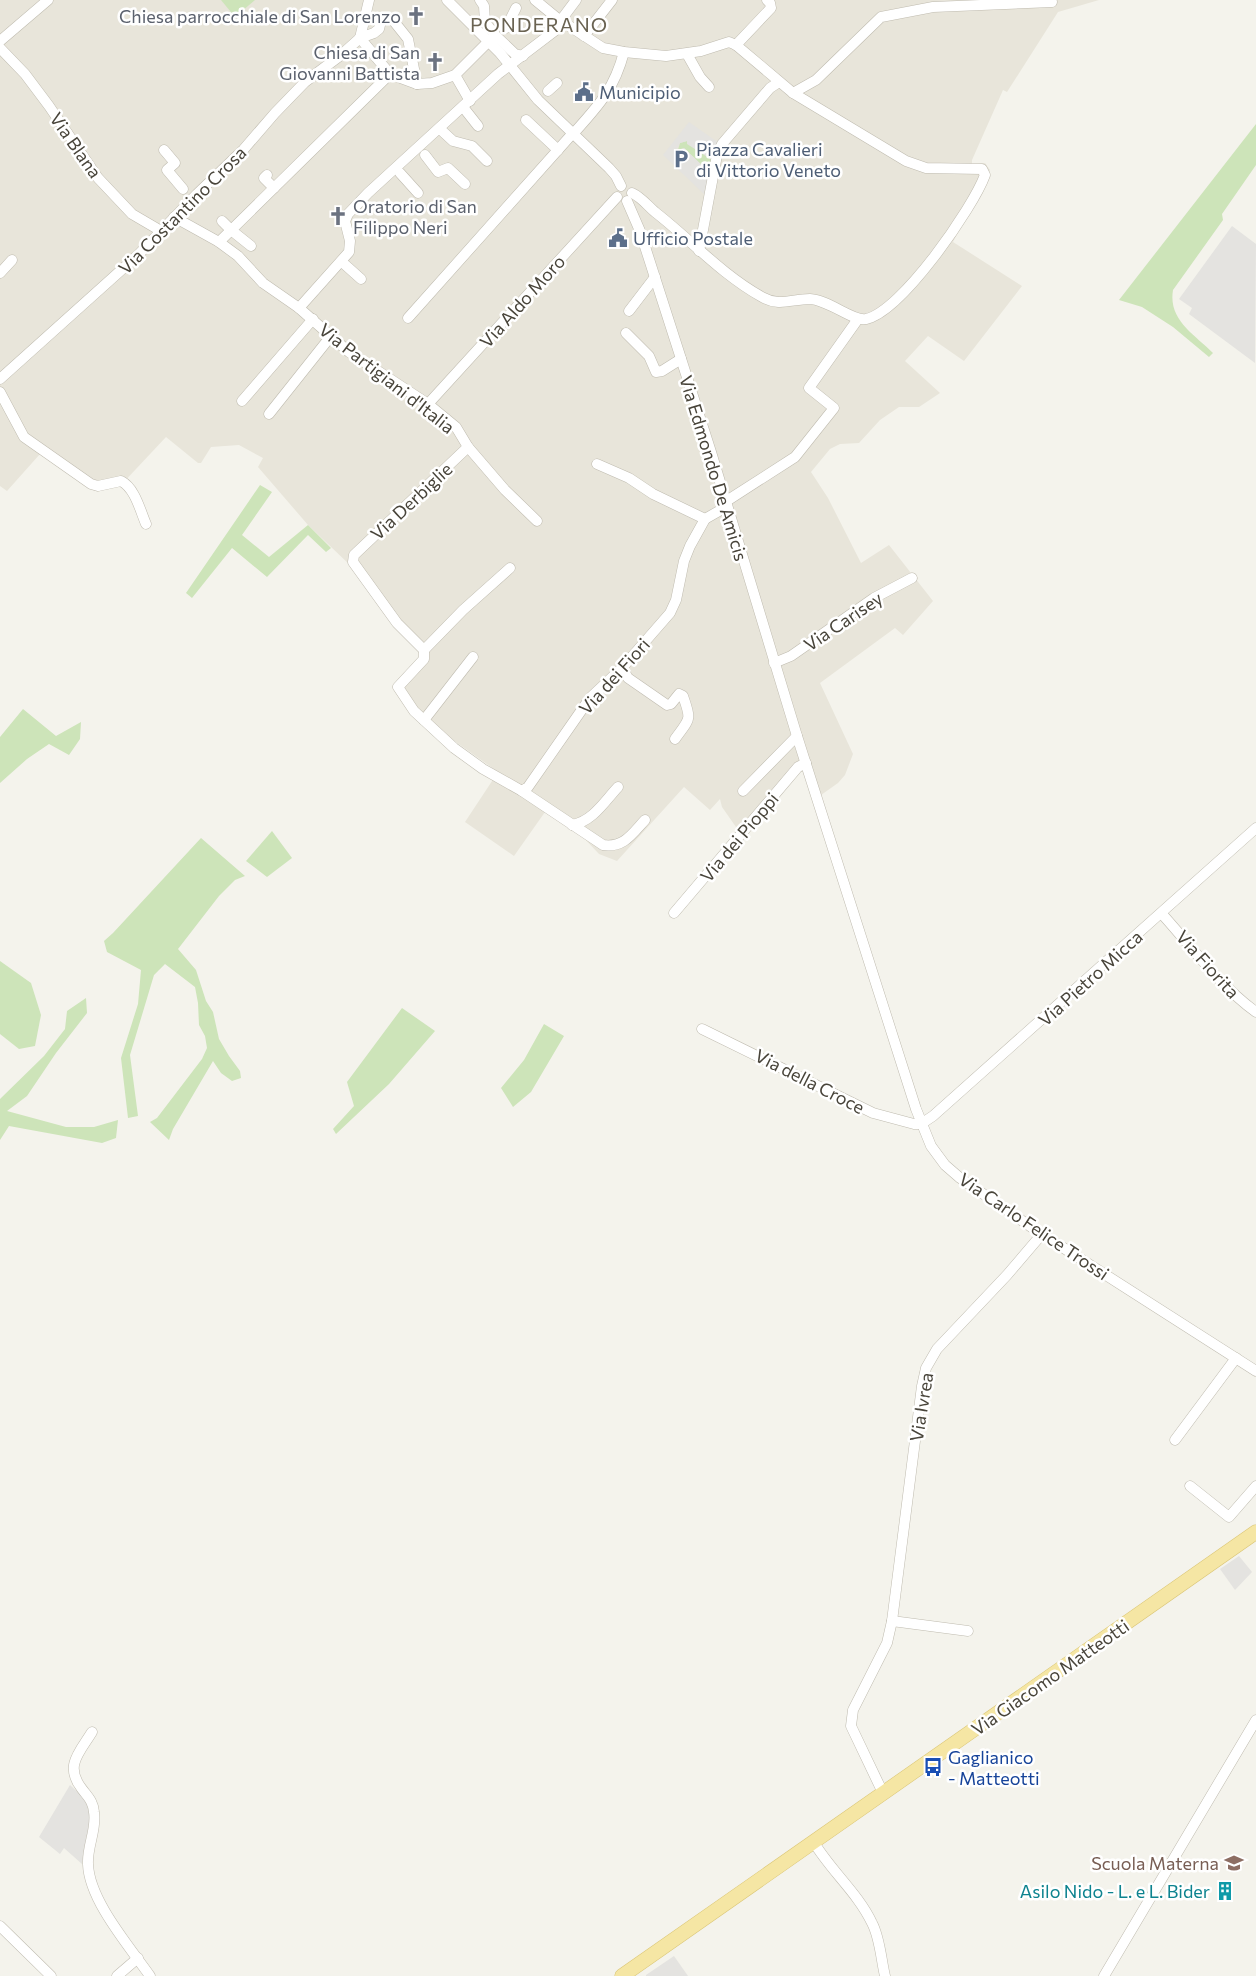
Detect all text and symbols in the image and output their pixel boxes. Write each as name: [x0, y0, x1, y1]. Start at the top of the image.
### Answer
place label: Chiesa parrocchiale di San Lorenzo: [119, 5, 401, 27]
church icon: Chiesa parrocchiale di San Lorenzo: [405, 5, 427, 27]
district label: PONDERANO: [470, 12, 608, 36]
place label: Chiesa di San Giovanni Battista: [279, 41, 420, 84]
church icon: Chiesa di San Giovanni Battista: [424, 51, 446, 73]
public building icon: Municipio: [573, 81, 595, 103]
place label: Municipio: [599, 81, 681, 103]
street label: Via Blana: [45, 108, 107, 182]
place label: Piazza Cavalieri di Vittorio Veneto: [696, 138, 841, 181]
street label: Via Costantino Crosa: [113, 141, 251, 279]
parking icon: Piazza Cavalieri di Vittorio Veneto: [670, 148, 692, 170]
place label: Oratorio di San Filippo Neri: [353, 195, 477, 238]
church icon: Oratorio di San Filippo Neri: [327, 205, 349, 227]
public building icon: Ufficio Postale: [607, 227, 629, 249]
place label: Ufficio Postale: [633, 227, 753, 249]
street label: Via Aldo Moro: [475, 250, 569, 352]
street label: Via Partigiani d'Italia: [315, 318, 459, 438]
street label: Via Edmondo De Amicis: [675, 373, 753, 563]
street label: Via Derbiglie: [366, 458, 456, 544]
street label: Via Carisey: [799, 587, 887, 655]
street label: Via dei Fiori: [574, 633, 654, 719]
street label: Via dei Pioppi: [695, 788, 783, 886]
street label: Via Pietro Micca: [1033, 925, 1147, 1031]
street label: Via Fiorita: [1172, 925, 1244, 1003]
street label: Via della Croce: [751, 1044, 869, 1118]
street label: Via Carlo Felice Trossi: [955, 1168, 1113, 1284]
street label: Via Ivrea: [905, 1371, 937, 1443]
street label: Via Giacomo Matteotti: [967, 1614, 1133, 1740]
place label: Gaglianico - Matteotti: [948, 1746, 1040, 1789]
bus stop icon: Gaglianico - Matteotti: [922, 1756, 944, 1778]
place label: Scuola Materna: [1091, 1852, 1219, 1874]
school or university icon: Scuola Materna: [1223, 1852, 1245, 1874]
place label: Asilo Nido - L. e L. Bider: [1020, 1880, 1210, 1902]
building icon: Asilo Nido - L. e L. Bider: [1214, 1880, 1236, 1902]

